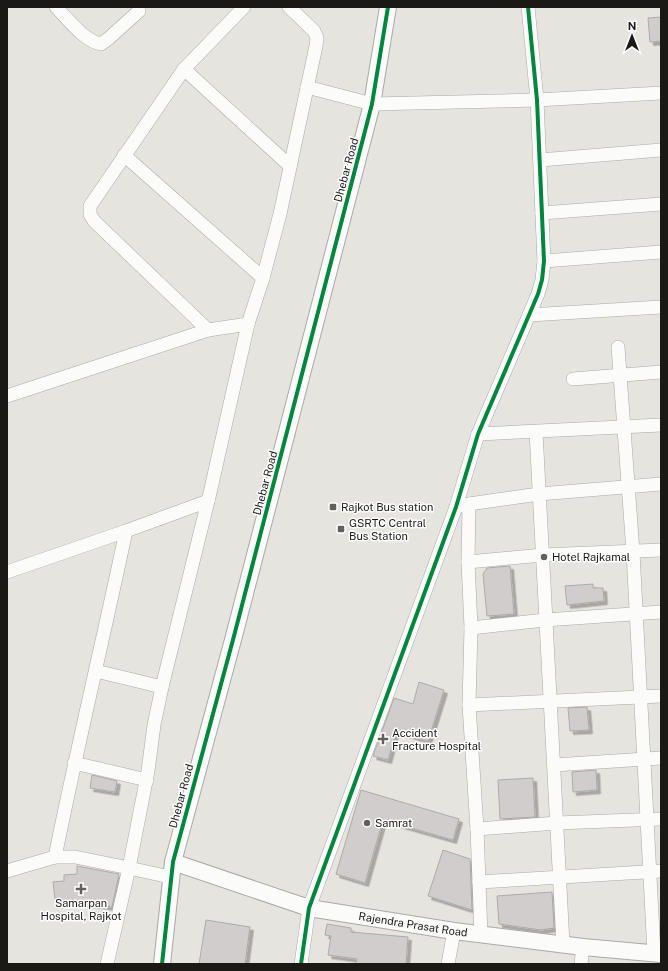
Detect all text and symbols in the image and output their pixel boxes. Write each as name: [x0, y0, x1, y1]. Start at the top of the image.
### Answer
north arrow: [612, 16, 652, 56]
text: N: [628, 20, 636, 32]
street label: Dhebar Road: [332, 137, 360, 203]
street label: Dhebar Road: [251, 450, 279, 516]
place label: Rajkot Bus station: [341, 501, 433, 513]
marker: Rajkot Bus station: [328, 502, 338, 512]
place label: GSRTC Central Bus Station: [349, 517, 426, 542]
marker: GSRTC Central Bus Station: [336, 524, 346, 534]
place label: Hotel Rajkamal: [552, 551, 630, 563]
marker: Hotel Rajkamal: [539, 552, 549, 562]
place label: Accident Fracture Hospital: [392, 727, 481, 752]
marker: Accident Fracture Hospital: [377, 733, 389, 745]
street label: Dhebar Road: [167, 763, 195, 829]
place label: Samrat: [375, 817, 412, 829]
marker: Samrat: [362, 818, 372, 828]
marker: Samarpan Hospital, Rajkot: [75, 883, 87, 895]
place label: Samarpan Hospital, Rajkot: [41, 897, 121, 922]
street label: Rajendra Prasat Road: [358, 910, 468, 939]

